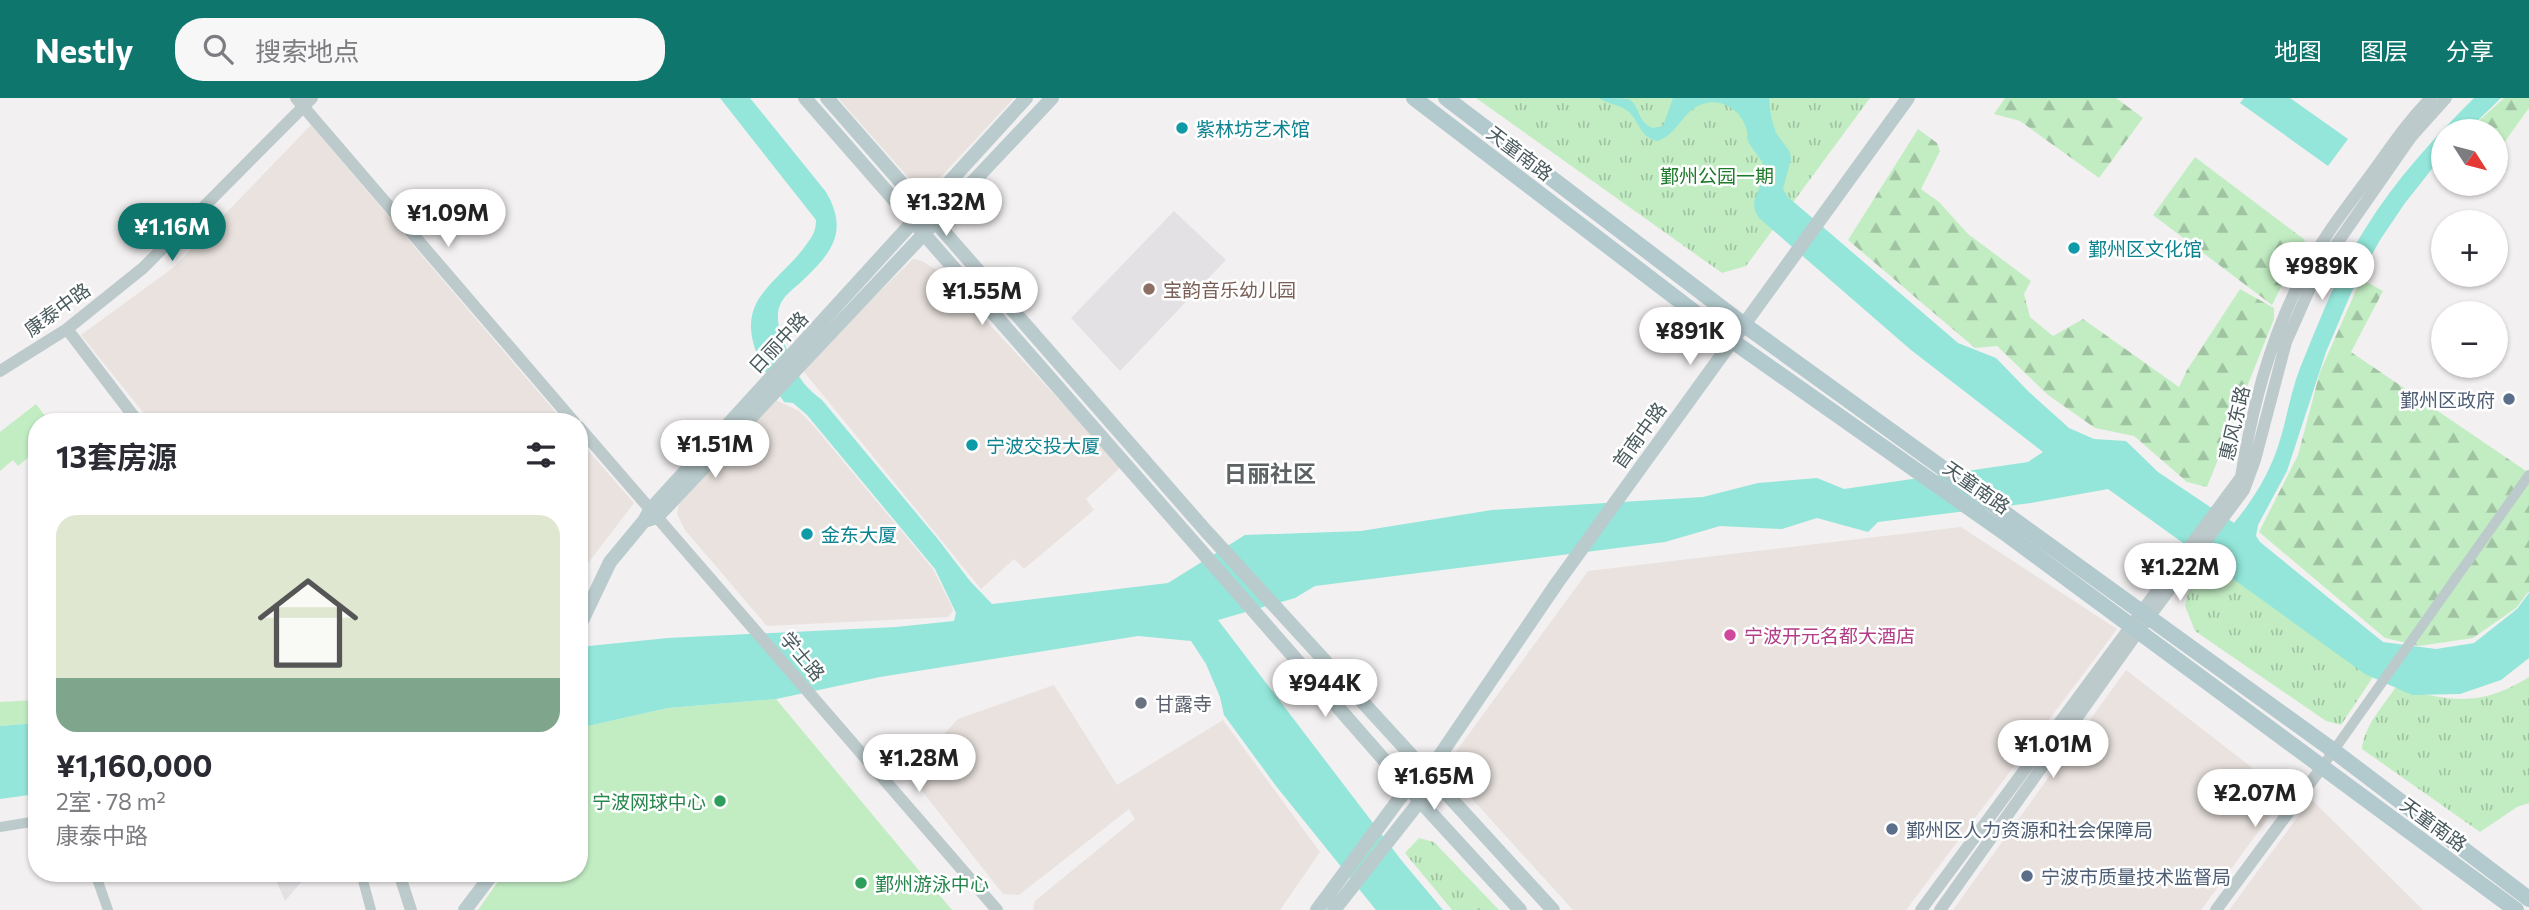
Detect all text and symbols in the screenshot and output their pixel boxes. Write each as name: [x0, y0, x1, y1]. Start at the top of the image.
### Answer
search box: [175, 18, 665, 81]
text: Nestly: [35, 29, 133, 70]
icon: search: [199, 30, 237, 68]
text: 搜索地点: [255, 35, 359, 66]
text: 地图: [2274, 36, 2322, 65]
text: 图层: [2360, 36, 2408, 65]
text: 分享: [2446, 36, 2494, 65]
place label: 紫林坊艺术馆: [1196, 117, 1310, 140]
north arrow: [2431, 119, 2508, 196]
map controls: [2431, 119, 2508, 378]
marker: 紫林坊艺术馆: [1174, 120, 1190, 136]
street label: 天童南路: [1483, 121, 1557, 185]
park label: 鄞州公园一期: [1660, 164, 1774, 187]
pin: ¥1.32M: [889, 178, 1003, 238]
text: ¥1.32M: [906, 187, 986, 215]
pin: ¥1.09M: [391, 190, 505, 249]
text: ¥1.09M: [407, 198, 489, 226]
pin: ¥1.16M: [115, 204, 229, 263]
button: +: [2431, 210, 2508, 287]
text: ¥1.16M: [134, 212, 210, 240]
place label: 鄞州区文化馆: [2088, 237, 2202, 260]
marker: 鄞州区文化馆: [2066, 240, 2082, 256]
pin: ¥989K: [2273, 242, 2371, 302]
text: ¥989K: [2285, 251, 2359, 279]
pin: ¥1.55M: [925, 268, 1039, 327]
text: ¥1.55M: [942, 276, 1022, 304]
street label: 康泰中路: [19, 277, 95, 341]
place label: 宝韵音乐幼儿园: [1163, 278, 1296, 301]
marker: 宝韵音乐幼儿园: [1141, 281, 1157, 297]
button: −: [2431, 301, 2508, 378]
street label: 日丽中路: [744, 306, 812, 378]
pin: ¥891K: [1641, 308, 1739, 367]
text: ¥891K: [1655, 316, 1725, 344]
street label: 惠风东路: [2214, 383, 2254, 463]
place label: 鄞州区政府: [2400, 388, 2495, 411]
marker: 鄞州区政府: [2501, 391, 2517, 407]
street label: 首南中路: [1607, 397, 1671, 473]
pin: ¥1.51M: [658, 420, 772, 480]
text: ¥1.51M: [676, 429, 754, 457]
place label: 宁波交投大厦: [986, 434, 1100, 457]
icon: filters: [522, 436, 560, 474]
text: 13套房源: [56, 437, 177, 474]
marker: 宁波交投大厦: [964, 437, 980, 453]
street label: 天童南路: [1939, 456, 2015, 518]
district label: 日丽社区: [1224, 459, 1316, 487]
place label: 金东大厦: [821, 523, 897, 546]
marker: 金东大厦: [799, 526, 815, 542]
pin: ¥1.22M: [2123, 544, 2237, 603]
text: ¥1.22M: [2140, 552, 2220, 580]
icon: home: [245, 560, 371, 686]
place label: 宁波开元名都大酒店: [1744, 624, 1915, 647]
street label: 学士路: [776, 627, 830, 685]
marker: 宁波开元名都大酒店: [1722, 627, 1738, 643]
pin: ¥944K: [1276, 660, 1374, 719]
text: ¥944K: [1288, 668, 1362, 696]
place label: 甘露寺: [1155, 692, 1212, 715]
marker: 甘露寺: [1133, 695, 1149, 711]
pin: ¥1.01M: [1996, 720, 2110, 780]
text: ¥1.01M: [2014, 729, 2092, 757]
pin: ¥1.28M: [862, 734, 976, 794]
text: ¥1.28M: [879, 743, 959, 771]
text: ¥1,160,000: [56, 746, 213, 783]
pin: ¥1.65M: [1377, 752, 1491, 812]
text: ¥1.65M: [1394, 761, 1474, 789]
pin: ¥2.07M: [2198, 770, 2312, 829]
text: ¥2.07M: [2213, 778, 2297, 806]
text: 2室 · 78 m²: [56, 787, 166, 815]
place label: 宁波网球中心: [592, 790, 706, 813]
street label: 天童南路: [2396, 792, 2472, 856]
marker: 宁波网球中心: [712, 793, 728, 809]
place label: 鄞州区人力资源和社会保障局: [1906, 818, 2153, 841]
text: 康泰中路: [56, 821, 148, 849]
marker: 鄞州区人力资源和社会保障局: [1884, 821, 1900, 837]
place label: 宁波市质量技术监督局: [2041, 865, 2231, 888]
marker: 宁波市质量技术监督局: [2019, 868, 2035, 884]
place label: 鄞州游泳中心: [875, 872, 989, 895]
marker: 鄞州游泳中心: [853, 875, 869, 891]

